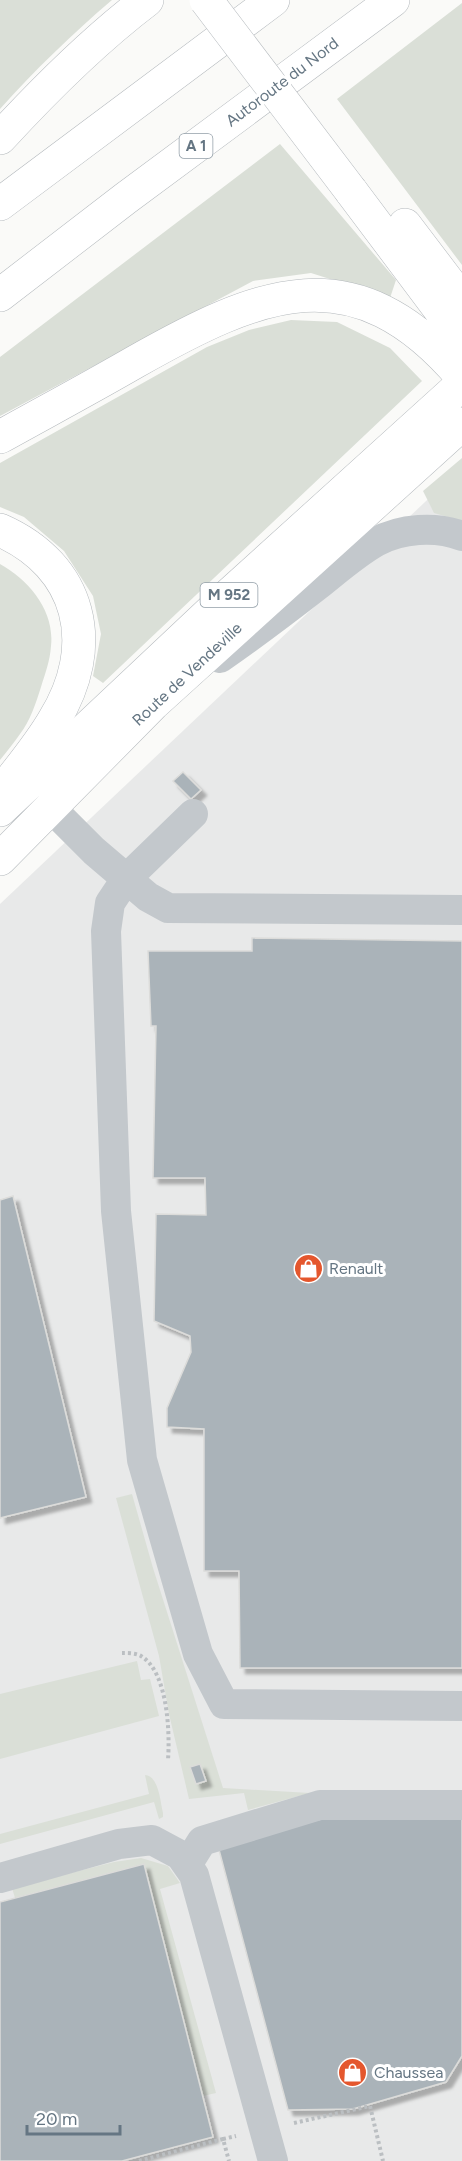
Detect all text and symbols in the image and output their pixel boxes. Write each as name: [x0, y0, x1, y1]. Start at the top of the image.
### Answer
street label: Autoroute du Nord: [222, 33, 342, 131]
road number: A 1: [180, 134, 212, 158]
road number: M 952: [200, 583, 258, 607]
street label: Route de Vendeville: [128, 618, 246, 730]
shop icon: Renault: [292, 1252, 324, 1284]
place label: Renault: [329, 1259, 383, 1278]
shop icon: Chaussea: [337, 2056, 369, 2088]
place label: Chaussea: [374, 2063, 443, 2082]
scale bar: [27, 2098, 120, 2136]
text: 20 m: [36, 2108, 77, 2130]

